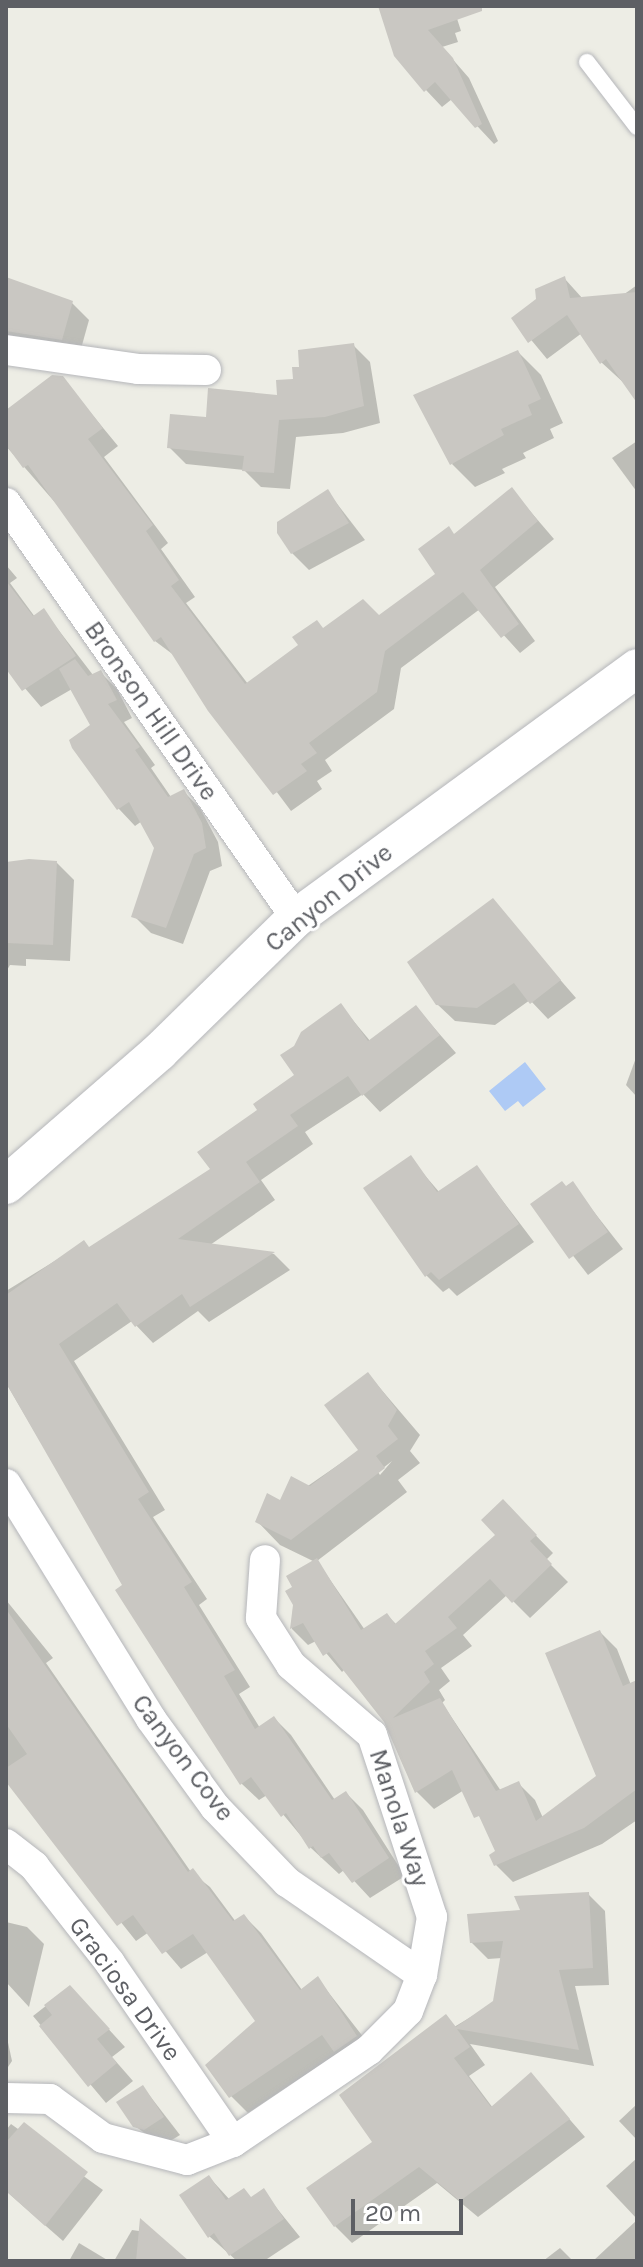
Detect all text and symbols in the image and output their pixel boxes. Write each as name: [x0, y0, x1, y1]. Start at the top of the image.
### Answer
street label: Bronson Hill Drive: [77, 615, 225, 807]
street label: Canyon Drive: [259, 837, 399, 959]
street label: Canyon Cove: [125, 1688, 241, 1828]
street label: Manola Way: [362, 1745, 436, 1891]
street label: Graciosa Drive: [62, 1911, 188, 2067]
scale bar: [355, 2183, 467, 2233]
text: 20 m: [365, 2199, 421, 2227]

